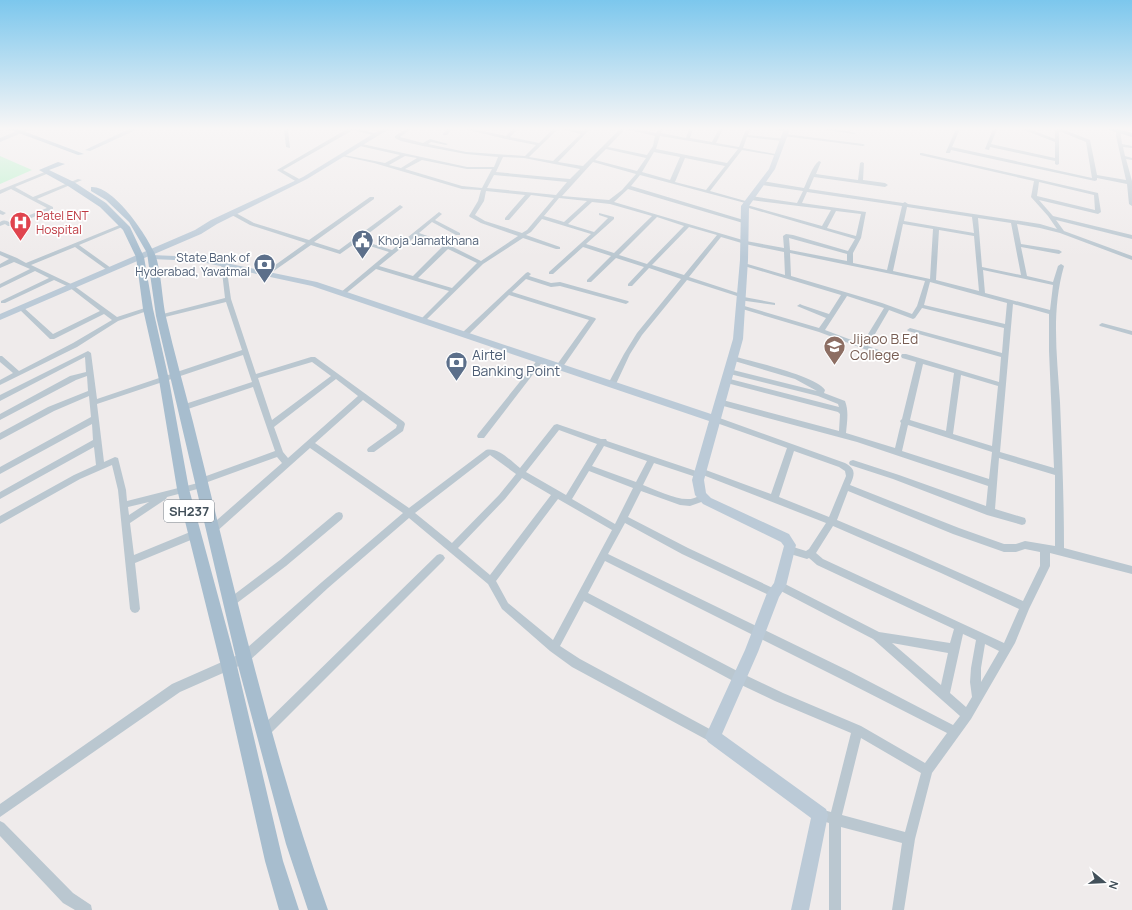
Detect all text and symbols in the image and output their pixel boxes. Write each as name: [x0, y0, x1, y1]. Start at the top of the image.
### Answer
place label: Patel ENT Hospital: [36, 207, 89, 238]
hospital icon: Patel ENT Hospital: [7, 209, 33, 242]
public building icon: Khoja Jamatkhana: [349, 227, 375, 260]
place label: Khoja Jamatkhana: [378, 232, 479, 249]
place label: State Bank of Hyderabad, Yavatmal: [135, 249, 251, 280]
bank icon: State Bank of Hyderabad, Yavatmal: [252, 251, 278, 284]
place label: Jijaoo B.Ed College: [850, 329, 918, 364]
school or university icon: Jijaoo B.Ed College: [822, 333, 848, 366]
place label: Airtel Banking Point: [472, 345, 561, 380]
bank icon: Airtel Banking Point: [443, 349, 469, 382]
road number: SH237: [164, 500, 214, 522]
north arrow: [1084, 862, 1124, 902]
text: N: [1106, 879, 1122, 891]

